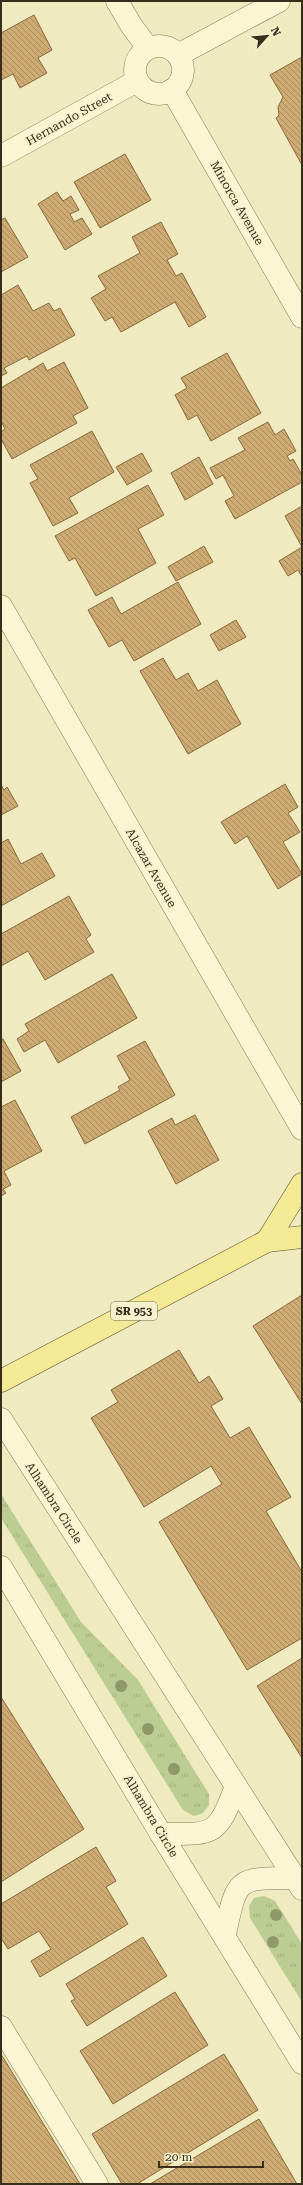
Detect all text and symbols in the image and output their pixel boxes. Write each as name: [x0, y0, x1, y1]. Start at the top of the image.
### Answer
north arrow: [247, 16, 287, 56]
text: N: [268, 25, 283, 39]
street label: Hernando Street: [24, 89, 115, 148]
street label: Minorca Avenue: [207, 159, 267, 248]
street label: Alcazar Avenue: [123, 826, 179, 910]
road number: SR 953: [111, 1302, 157, 1320]
street label: Alhambra Circle: [23, 1460, 86, 1546]
street label: Alhambra Circle: [121, 1772, 181, 1860]
scale bar: [159, 2143, 263, 2169]
text: 20 m: [165, 2150, 192, 2164]

